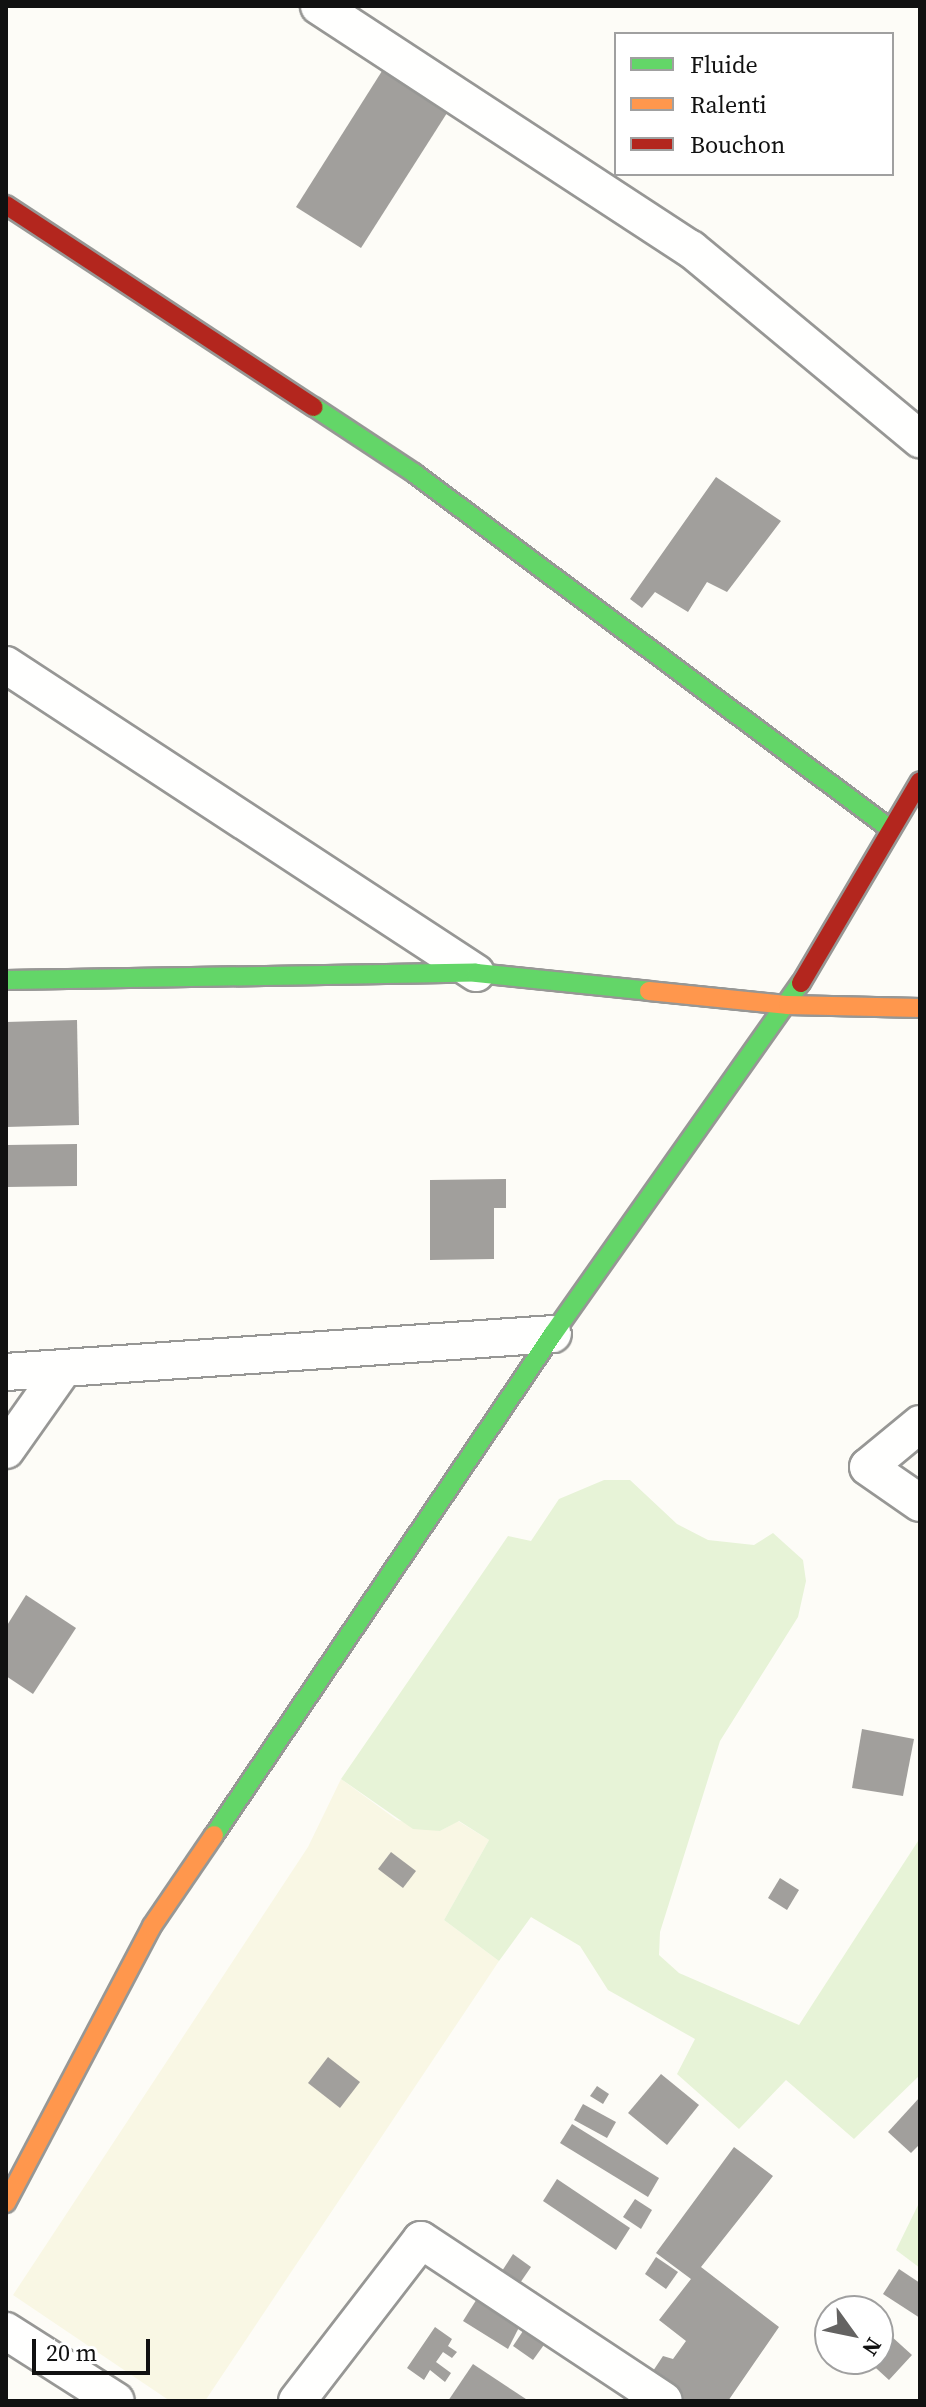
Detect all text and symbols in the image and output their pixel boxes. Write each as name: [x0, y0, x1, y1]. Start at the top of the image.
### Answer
legend: [614, 32, 894, 176]
text: Fluide: [690, 48, 758, 81]
text: Ralenti: [690, 88, 767, 121]
text: Bouchon: [690, 128, 785, 161]
north arrow: [814, 2295, 894, 2375]
scale bar: [36, 2323, 154, 2373]
text: N: [856, 2332, 889, 2362]
text: 20 m: [46, 2336, 97, 2369]

